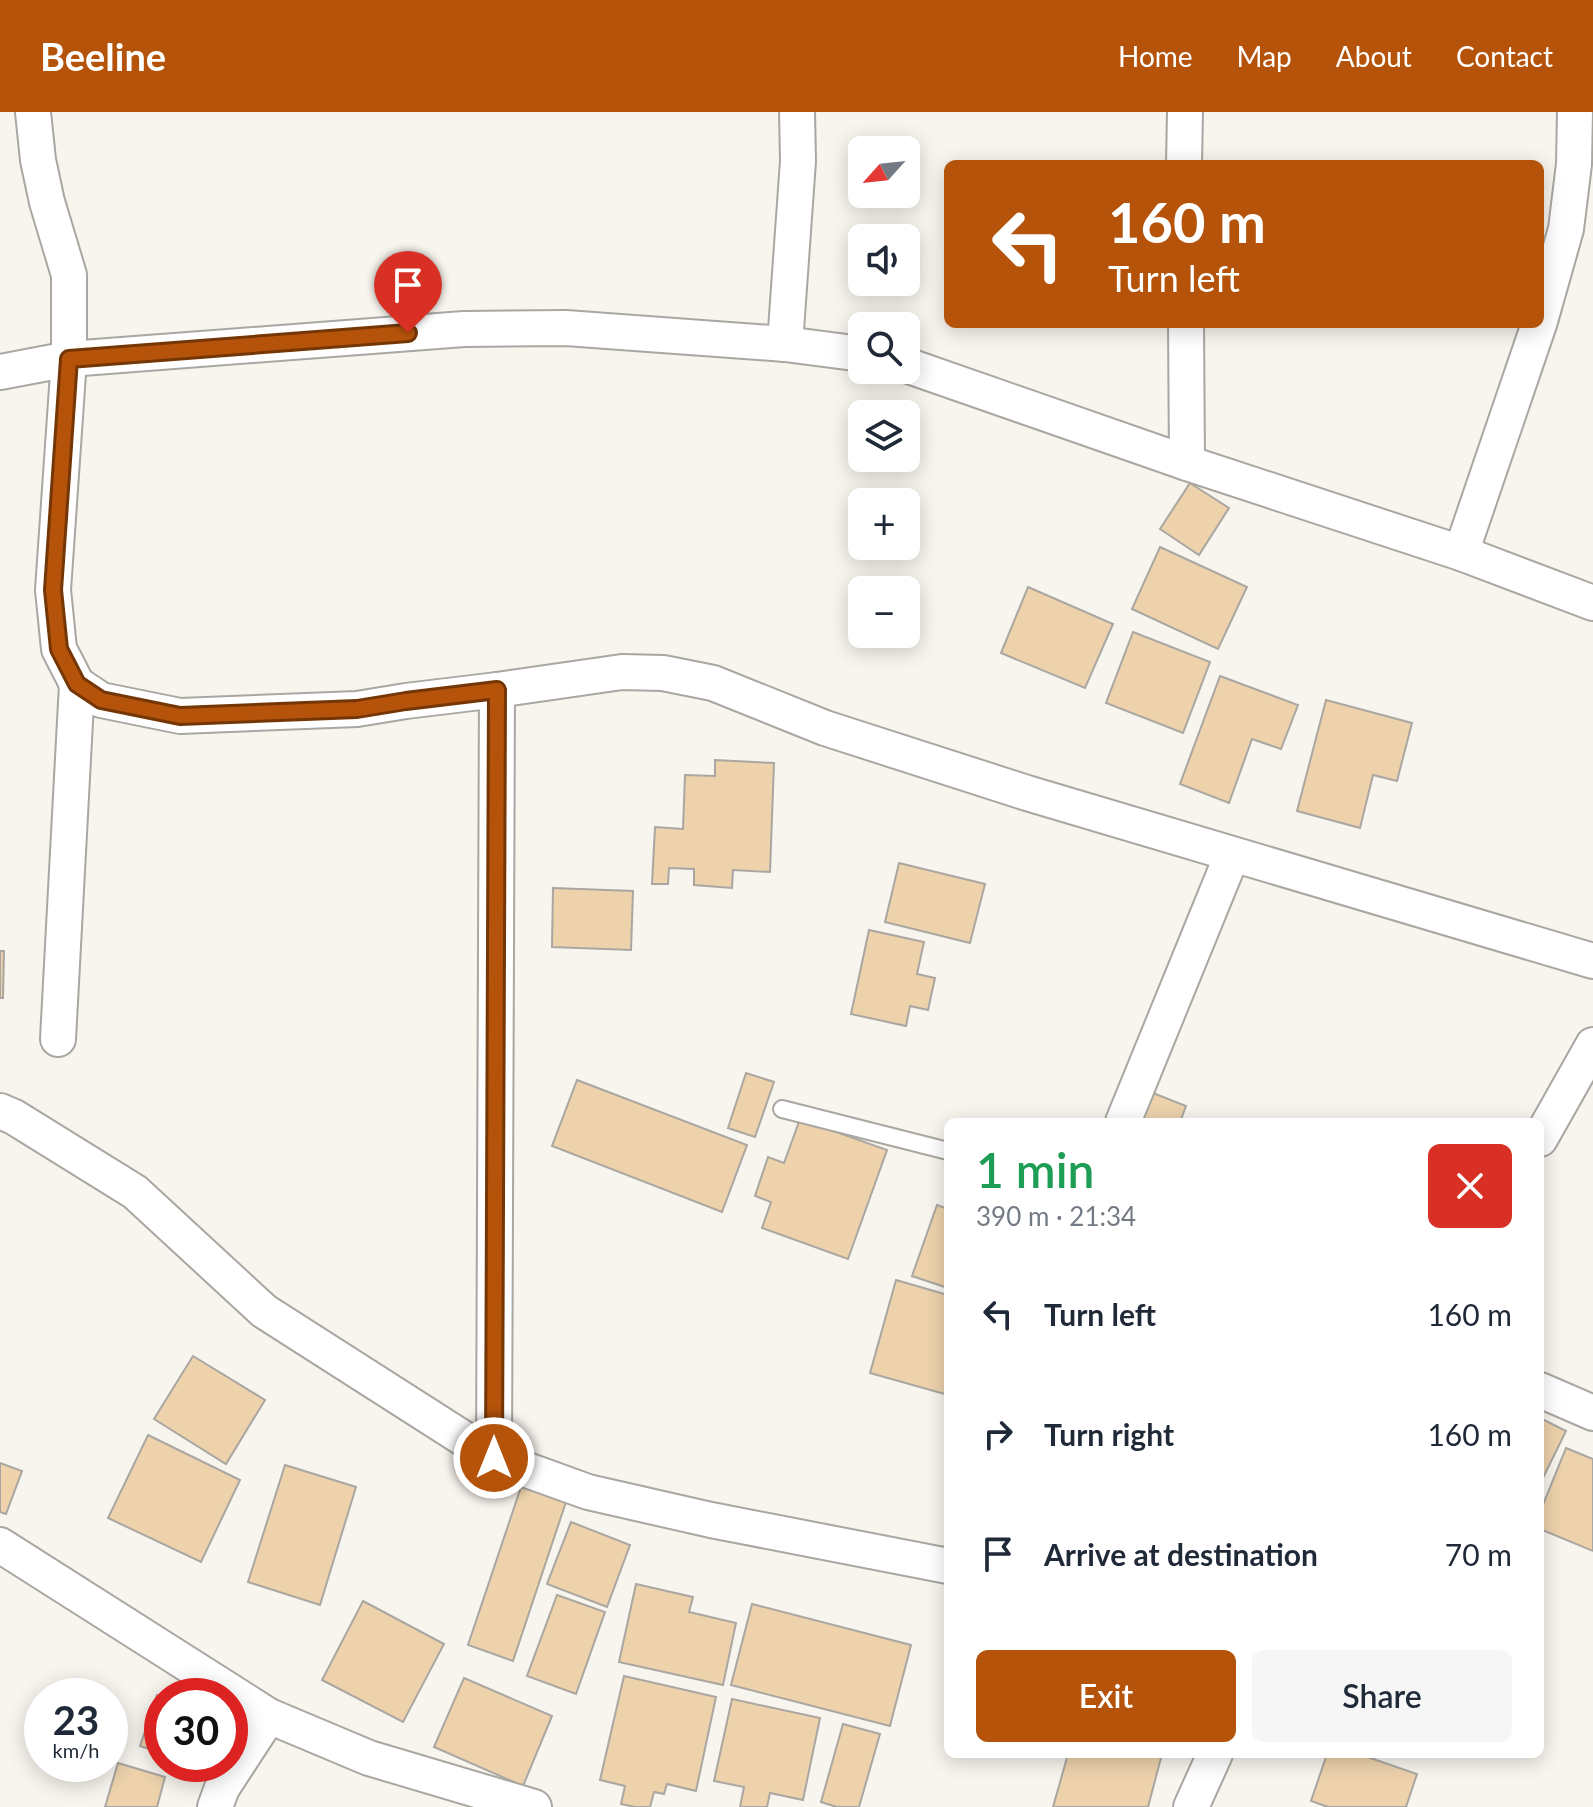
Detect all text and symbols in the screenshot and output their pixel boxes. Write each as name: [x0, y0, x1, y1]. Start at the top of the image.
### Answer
text: Beeline: [40, 33, 166, 79]
text: Home: [1118, 39, 1193, 73]
text: Map: [1237, 39, 1292, 73]
text: About: [1336, 39, 1412, 73]
text: Contact: [1456, 39, 1553, 73]
north arrow: [848, 136, 920, 208]
map controls: [848, 136, 920, 648]
text: 160 m: [1108, 188, 1266, 255]
icon: left: [976, 192, 1080, 296]
button: sound: [848, 224, 920, 296]
pin: [374, 251, 442, 333]
text: Turn left: [1108, 256, 1240, 300]
icon: arrive: [386, 263, 430, 307]
button: search: [848, 312, 920, 384]
button: layers: [848, 400, 920, 472]
button: +: [848, 488, 920, 560]
button: −: [848, 576, 920, 648]
text: 1 min: [976, 1141, 1094, 1198]
button: close: [1428, 1144, 1512, 1228]
text: 390 m · 21:34: [976, 1200, 1136, 1232]
icon: left: [976, 1292, 1020, 1336]
text: Turn left: [1044, 1296, 1156, 1332]
text: 160 m: [1427, 1296, 1512, 1332]
icon: right: [976, 1412, 1020, 1456]
position arrow: [452, 1416, 536, 1500]
text: Turn right: [1044, 1416, 1174, 1452]
text: 160 m: [1427, 1416, 1512, 1452]
icon: arrive: [976, 1532, 1020, 1576]
text: Arrive at destination: [1044, 1536, 1318, 1572]
text: 70 m: [1445, 1536, 1512, 1572]
button: Exit: [976, 1650, 1236, 1742]
button: Share: [1252, 1650, 1512, 1742]
speed limit sign: 30: [144, 1678, 248, 1782]
text: 23: [53, 1696, 99, 1744]
text: km/h: [53, 1738, 99, 1762]

